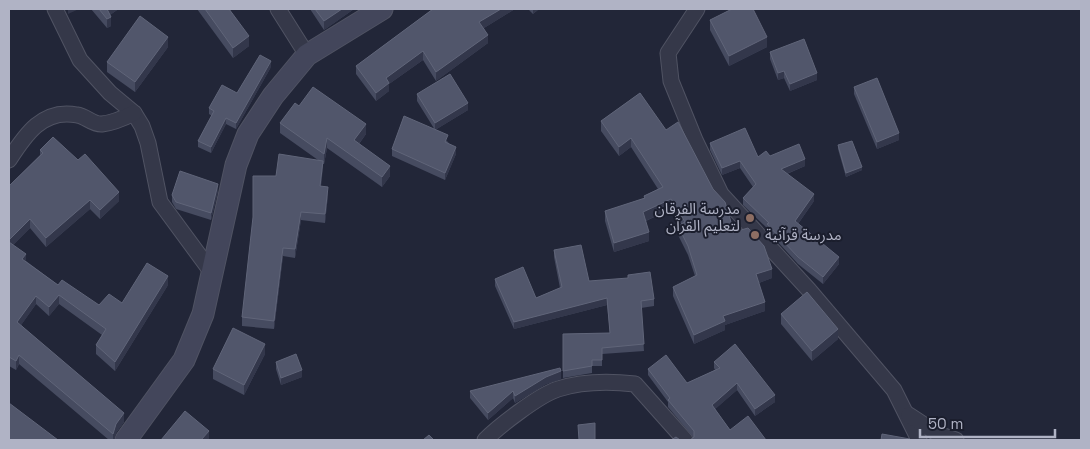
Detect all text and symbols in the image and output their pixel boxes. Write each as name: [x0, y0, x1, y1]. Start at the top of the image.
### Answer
place label: مدرسة الفرقان لتعليم القرآن: [654, 199, 740, 237]
marker: مدرسة الفرقان لتعليم القرآن: [744, 212, 756, 224]
place label: مدرسة قرآنية: [765, 225, 842, 244]
marker: مدرسة قرآنية: [749, 229, 761, 241]
scale bar: [920, 406, 1055, 438]
text: 50 m: [928, 414, 963, 433]

